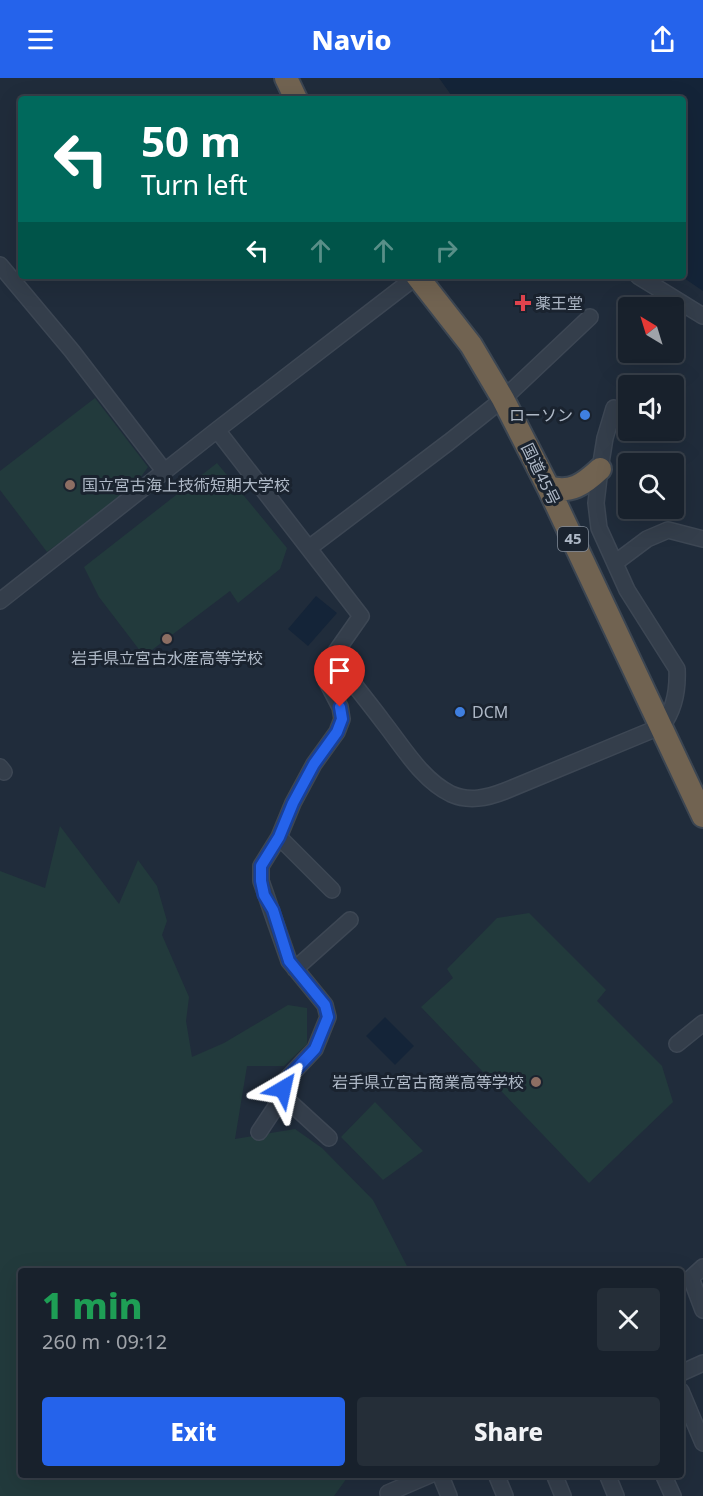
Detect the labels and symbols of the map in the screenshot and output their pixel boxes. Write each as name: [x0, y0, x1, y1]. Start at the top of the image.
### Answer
place label: 薬王堂: [535, 292, 583, 314]
marker: 薬王堂: [516, 296, 530, 310]
north arrow: [618, 297, 684, 363]
place label: ローソン: [509, 404, 573, 426]
marker: ローソン: [578, 408, 592, 422]
street label: 国道45号: [517, 439, 565, 509]
place label: 国立宮古海上技術短期大学校: [82, 474, 290, 496]
marker: 国立宮古海上技術短期大学校: [63, 478, 77, 492]
road number: 45: [558, 527, 588, 551]
marker: 岩手県立宮古水産高等学校: [160, 632, 174, 646]
pin: [314, 645, 365, 707]
place label: 岩手県立宮古水産高等学校: [71, 647, 263, 669]
place label: DCM: [472, 701, 508, 723]
marker: DCM: [453, 705, 467, 719]
position arrow: [251, 1057, 315, 1121]
place label: 岩手県立宮古商業高等学校: [332, 1071, 524, 1093]
marker: 岩手県立宮古商業高等学校: [529, 1075, 543, 1089]

